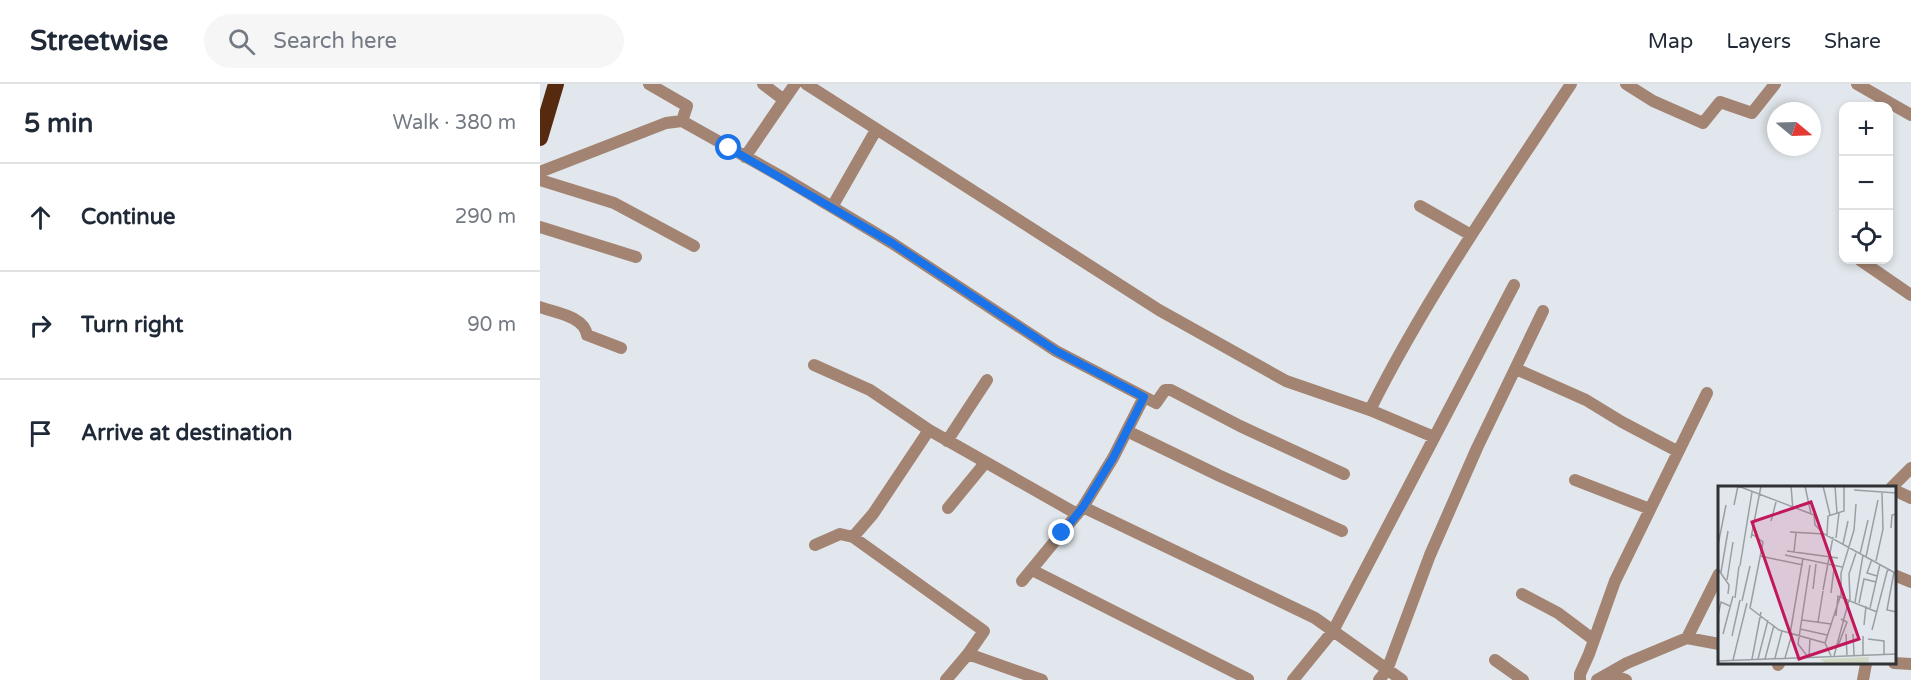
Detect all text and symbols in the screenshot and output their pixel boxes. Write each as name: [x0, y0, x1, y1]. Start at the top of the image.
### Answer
search box: [204, 14, 624, 68]
text: Streetwise: [30, 24, 168, 58]
icon: search: [225, 25, 258, 58]
text: Search here: [273, 28, 397, 54]
text: Map: [1648, 29, 1693, 54]
text: Layers: [1726, 29, 1791, 54]
text: Share: [1824, 29, 1881, 54]
north arrow: [1767, 102, 1821, 156]
map controls: [1839, 102, 1893, 264]
button: +: [1839, 102, 1893, 156]
text: 5 min: [24, 108, 93, 139]
text: Walk · 380 m: [393, 111, 516, 135]
route start: [715, 134, 741, 160]
button: −: [1839, 156, 1893, 210]
icon: ahead: [24, 201, 57, 234]
text: Continue: [81, 204, 176, 230]
text: 290 m: [455, 205, 516, 229]
button: locate: [1839, 210, 1893, 264]
icon: right: [24, 309, 57, 342]
text: Turn right: [81, 312, 183, 338]
text: 90 m: [467, 313, 516, 337]
icon: arrive: [24, 417, 57, 450]
text: Arrive at destination: [81, 420, 292, 446]
inset map: [1718, 486, 1896, 665]
route end: [1048, 519, 1074, 545]

